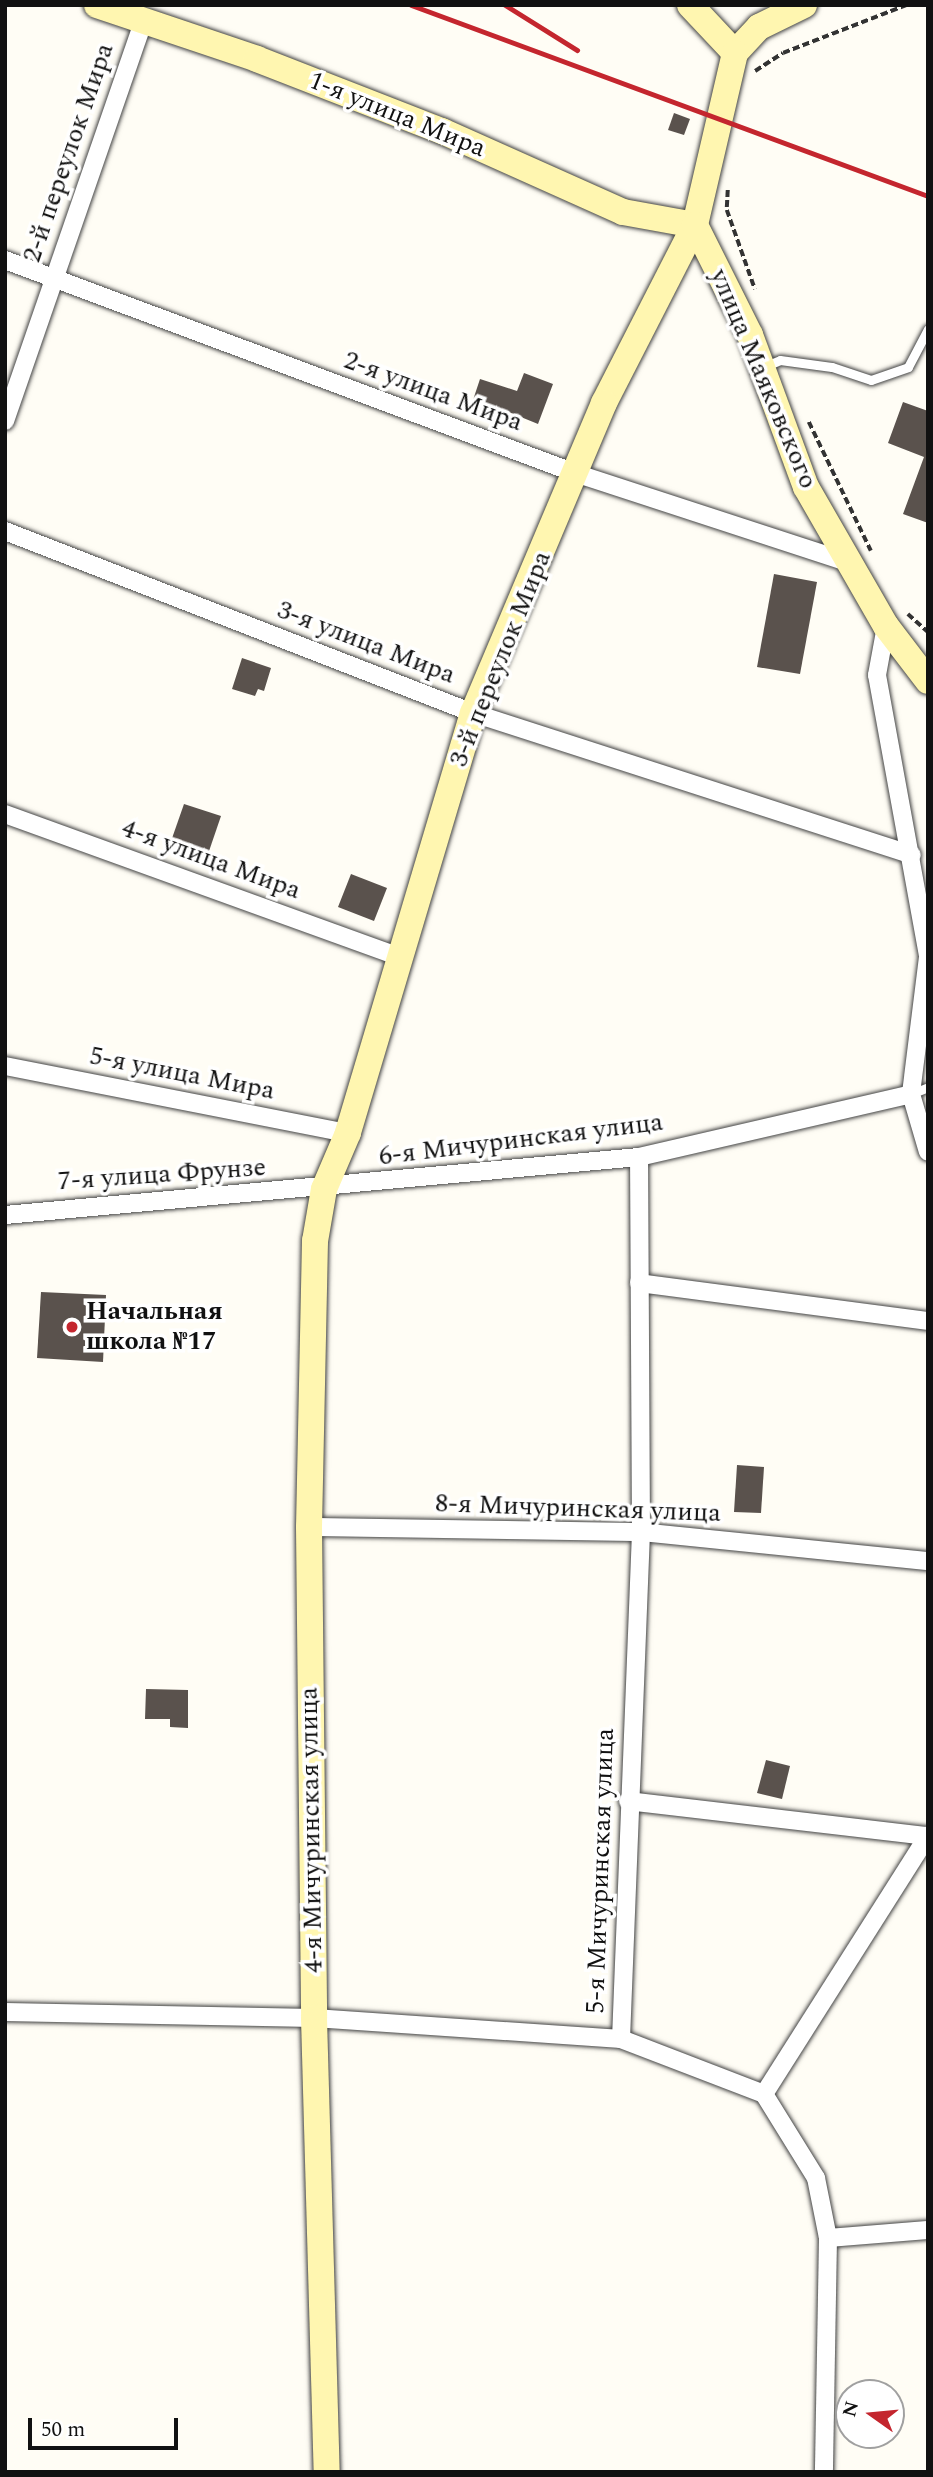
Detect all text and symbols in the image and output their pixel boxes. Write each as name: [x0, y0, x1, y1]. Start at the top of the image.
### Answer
street label: 2-й переулок Мира: [17, 39, 121, 267]
street label: 1-я улица Мира: [304, 65, 490, 165]
street label: улица Маяковского: [703, 265, 823, 493]
street label: 2-я улица Мира: [339, 345, 527, 439]
street label: 3-й переулок Мира: [444, 547, 558, 771]
street label: 3-я улица Мира: [273, 595, 459, 691]
street label: 4-я улица Мира: [117, 813, 305, 907]
street label: 5-я улица Мира: [87, 1041, 277, 1107]
street label: 6-я Мичуринская улица: [377, 1107, 665, 1173]
street label: 7-я улица Фрунзе: [57, 1152, 267, 1198]
place label: Начальная школа №17: [86, 1296, 223, 1358]
marker: Начальная школа №17: [64, 1319, 80, 1335]
street label: 8-я Мичуринская улица: [435, 1488, 721, 1530]
street label: 4-я Мичуринская улица: [294, 1687, 330, 1973]
street label: 5-я Мичуринская улица: [580, 1728, 622, 2014]
north arrow: [835, 2379, 905, 2449]
text: N: [835, 2398, 867, 2420]
scale bar: [32, 2404, 182, 2448]
text: 50 m: [41, 2414, 85, 2446]

